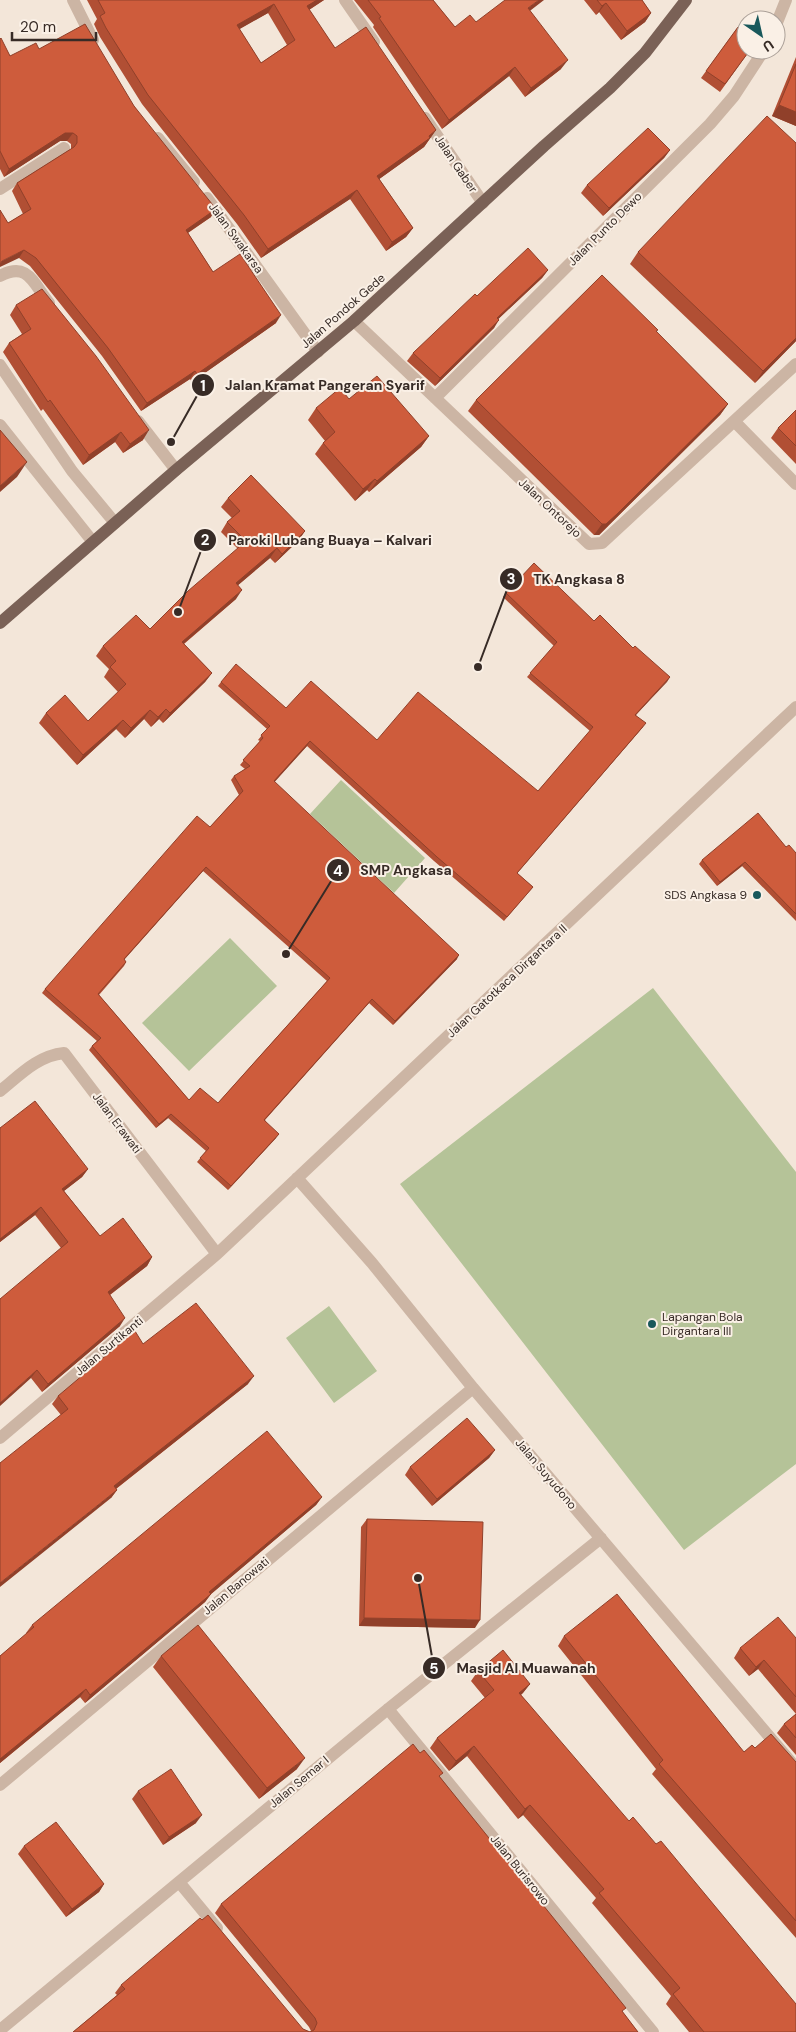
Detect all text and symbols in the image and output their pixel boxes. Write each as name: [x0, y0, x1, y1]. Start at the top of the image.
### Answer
scale bar: [12, 10, 96, 42]
north arrow: [736, 10, 786, 60]
text: 20 m: [20, 17, 56, 37]
text: U: [759, 36, 777, 56]
street label: Jalan Gaber: [431, 132, 481, 196]
street label: Jalan Punto Dewo: [565, 189, 645, 269]
street label: Jalan Swakarsa: [205, 199, 267, 277]
street label: Jalan Pondok Gede: [298, 270, 389, 352]
callout: Jalan Kramat Pangeran Syarif: [190, 371, 435, 400]
text: 1: [200, 376, 206, 396]
text: Jalan Kramat Pangeran Syarif: [225, 376, 425, 394]
street label: Jalan Ontorejo: [515, 475, 585, 541]
callout: Paroki Lubang Buaya – Kalvari: [193, 525, 441, 554]
text: 2: [201, 530, 210, 550]
text: Paroki Lubang Buaya – Kalvari: [228, 531, 432, 549]
callout: TK Angkasa 8: [498, 564, 635, 593]
text: 3: [506, 569, 516, 589]
text: TK Angkasa 8: [533, 570, 625, 588]
callout: SMP Angkasa: [325, 856, 462, 885]
text: 4: [333, 861, 343, 881]
text: SMP Angkasa: [360, 861, 452, 879]
place label: SDS Angkasa 9: [664, 887, 747, 903]
marker: SDS Angkasa 9: [751, 889, 763, 901]
street label: Jalan Gatotkaca Dirgantara II: [443, 921, 571, 1041]
street label: Jalan Erawati: [89, 1089, 145, 1157]
place label: Lapangan Bola Dirgantara III: [662, 1309, 743, 1339]
street label: Jalan Surtikanti: [71, 1313, 147, 1379]
marker: Lapangan Bola Dirgantara III: [646, 1318, 658, 1330]
street label: Jalan Suyudono: [512, 1435, 580, 1513]
street label: Jalan Banowati: [199, 1553, 273, 1619]
callout: Masjid Al Muawanah: [421, 1654, 605, 1683]
text: 5: [429, 1659, 439, 1679]
text: Masjid Al Muawanah: [456, 1659, 596, 1677]
street label: Jalan Semar I: [266, 1752, 332, 1812]
street label: Jalan Burisrowo: [487, 1831, 553, 1909]

